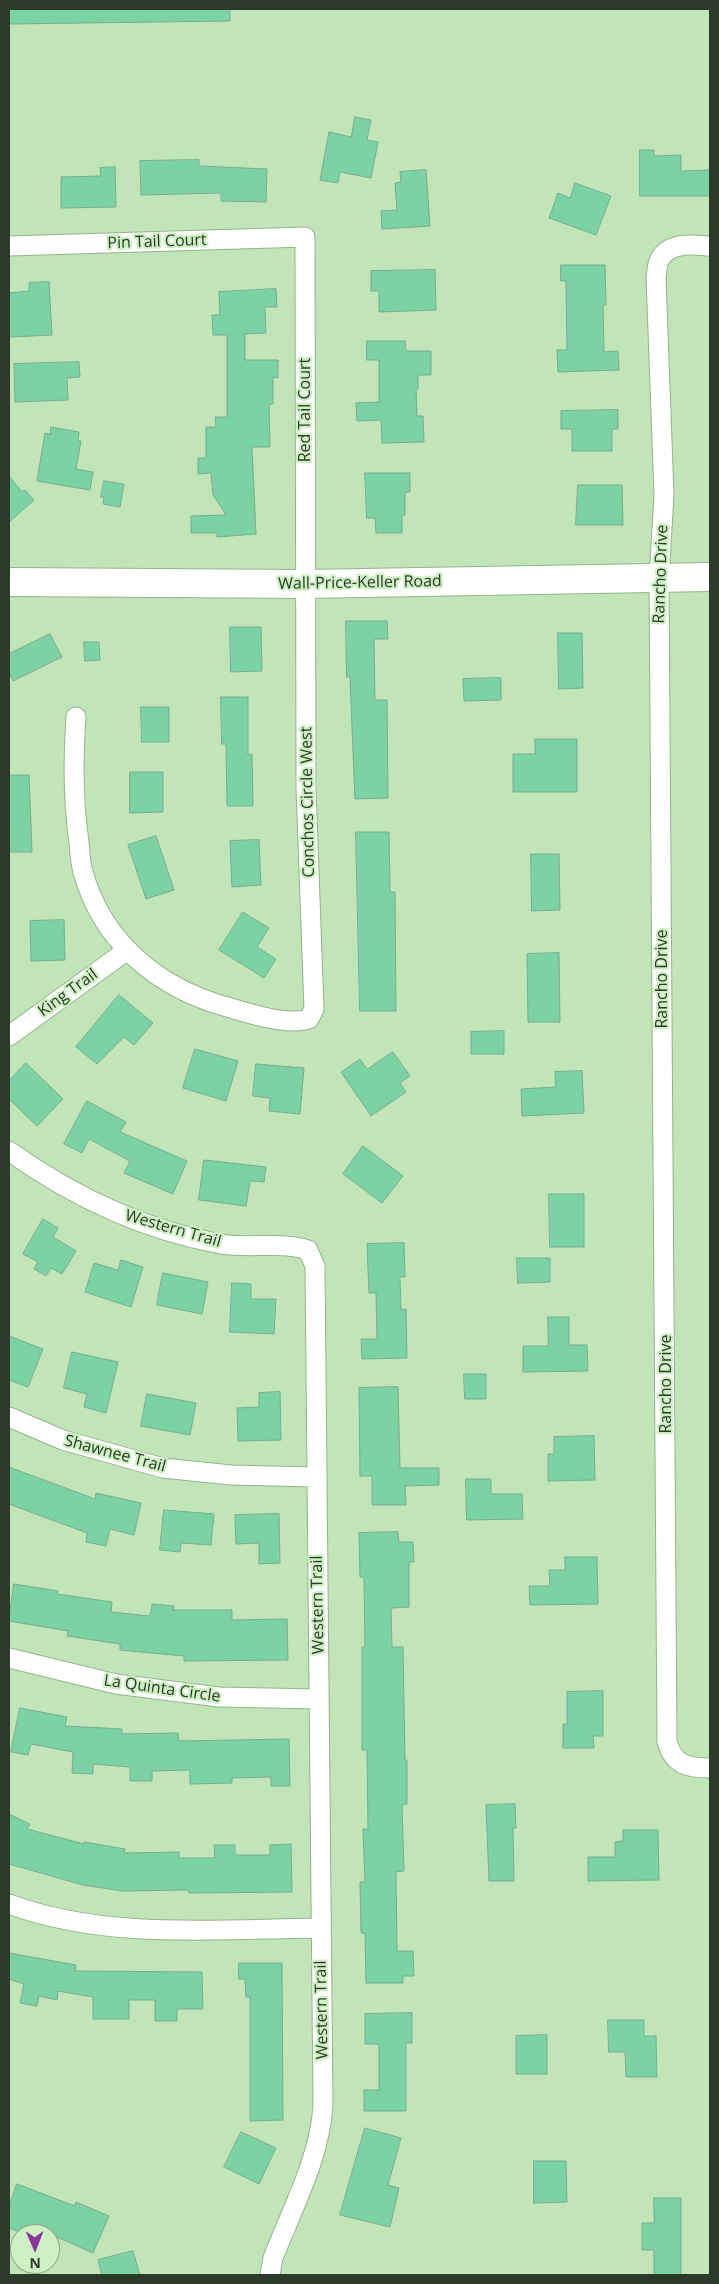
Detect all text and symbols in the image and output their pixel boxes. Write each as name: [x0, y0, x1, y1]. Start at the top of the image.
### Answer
street label: Pin Tail Court: [107, 231, 207, 253]
street label: Red Tail Court: [295, 358, 315, 462]
street label: Rancho Drive: [650, 524, 672, 624]
street label: Wall-Price-Keller Road: [278, 572, 442, 594]
street label: Conchos Circle West: [297, 726, 319, 878]
street label: Rancho Drive: [652, 930, 672, 1028]
street label: King Trail: [35, 965, 101, 1021]
street label: Western Trail: [123, 1206, 223, 1252]
street label: Rancho Drive: [656, 1335, 676, 1434]
street label: Shawnee Trail: [62, 1431, 168, 1477]
street label: Western Trail: [308, 1555, 328, 1655]
street label: La Quinta Circle: [102, 1671, 222, 1707]
street label: Western Trail: [312, 1960, 332, 2060]
north arrow: [10, 2224, 60, 2274]
text: N: [29, 2254, 41, 2273]

